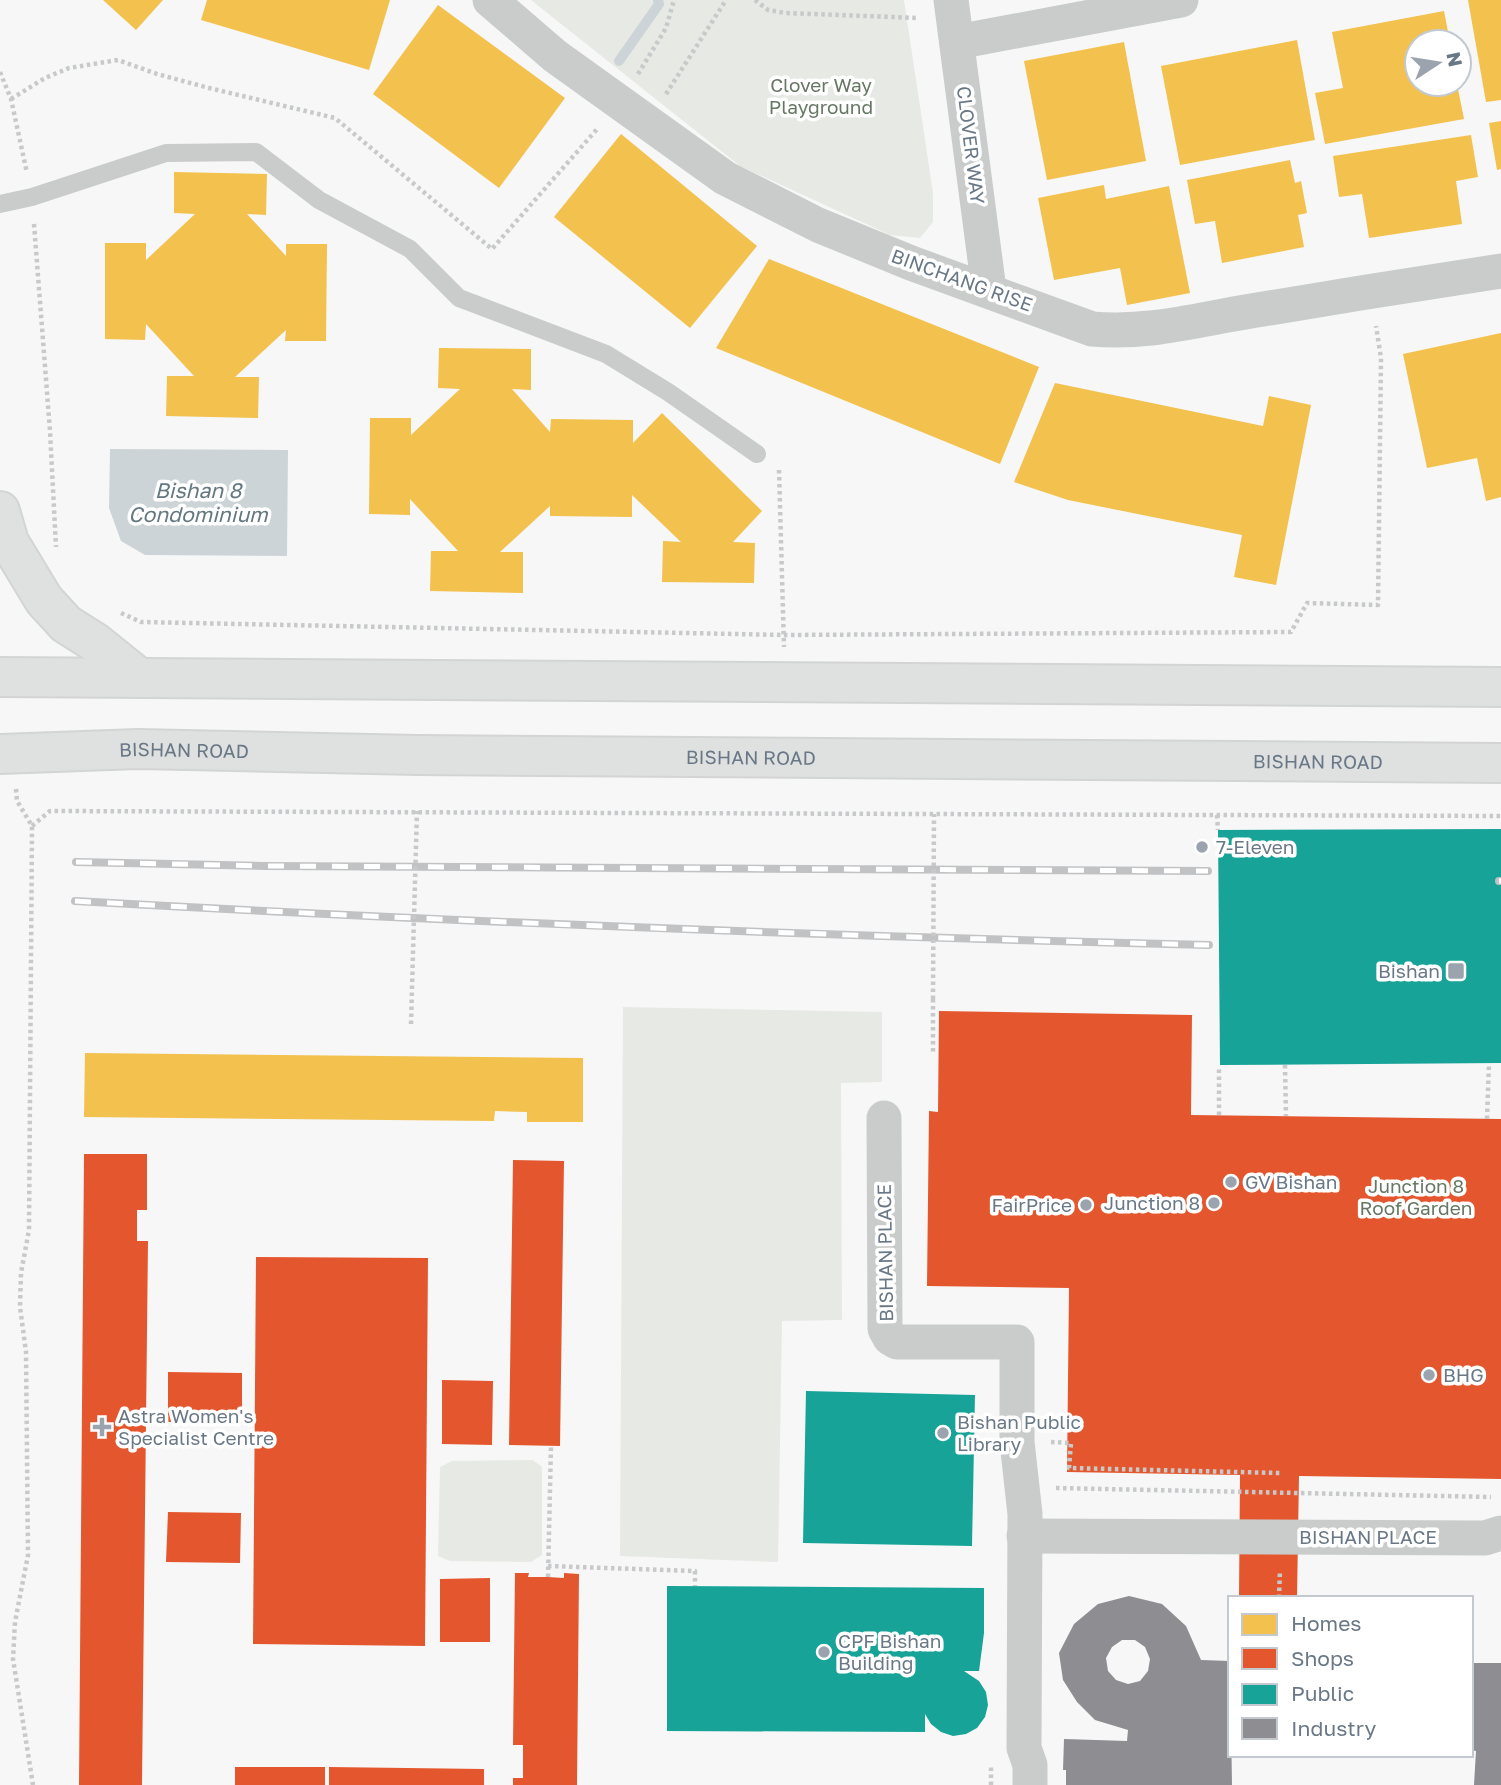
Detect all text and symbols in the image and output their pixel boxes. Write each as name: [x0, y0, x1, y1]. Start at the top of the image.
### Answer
north arrow: [1403, 28, 1473, 98]
text: N: [1442, 50, 1468, 69]
park label: Clover Way Playground: [769, 73, 873, 118]
street label: CLOVER WAY: [953, 85, 990, 205]
street label: BINCHANG RISE: [888, 243, 1036, 316]
water label: Bishan 8 Condominium: [128, 477, 269, 527]
street label: BISHAN ROAD: [119, 737, 249, 762]
street label: BISHAN ROAD: [686, 745, 816, 769]
street label: BISHAN ROAD: [1253, 749, 1383, 773]
place label: 7-Eleven: [1216, 835, 1294, 858]
marker: 7-Eleven: [1194, 839, 1210, 855]
place label: Bishan: [1378, 959, 1440, 982]
marker: Bishan: [1446, 961, 1466, 981]
place label: GV Bishan: [1245, 1170, 1338, 1193]
marker: GV Bishan: [1223, 1174, 1239, 1190]
park label: Junction 8 Roof Garden: [1360, 1174, 1472, 1219]
street label: BISHAN PLACE: [872, 1184, 897, 1322]
place label: Junction 8: [1104, 1191, 1200, 1214]
place label: FairPrice: [992, 1193, 1072, 1216]
marker: Junction 8: [1206, 1195, 1222, 1211]
marker: FairPrice: [1078, 1197, 1094, 1213]
place label: BHG: [1443, 1363, 1484, 1386]
marker: BHG: [1421, 1367, 1437, 1383]
place label: Astra Women's Specialist Centre: [118, 1404, 274, 1449]
place label: Bishan Public Library: [957, 1410, 1081, 1455]
marker: Astra Women's Specialist Centre: [92, 1417, 112, 1437]
marker: Bishan Public Library: [935, 1425, 951, 1441]
street label: BISHAN PLACE: [1299, 1525, 1437, 1548]
legend: [1228, 1596, 1473, 1757]
text: Homes: [1291, 1610, 1361, 1636]
place label: CPF Bishan Building: [838, 1629, 941, 1674]
marker: CPF Bishan Building: [816, 1644, 832, 1660]
text: Shops: [1291, 1645, 1354, 1671]
text: Public: [1291, 1680, 1354, 1706]
text: Industry: [1291, 1715, 1376, 1741]

